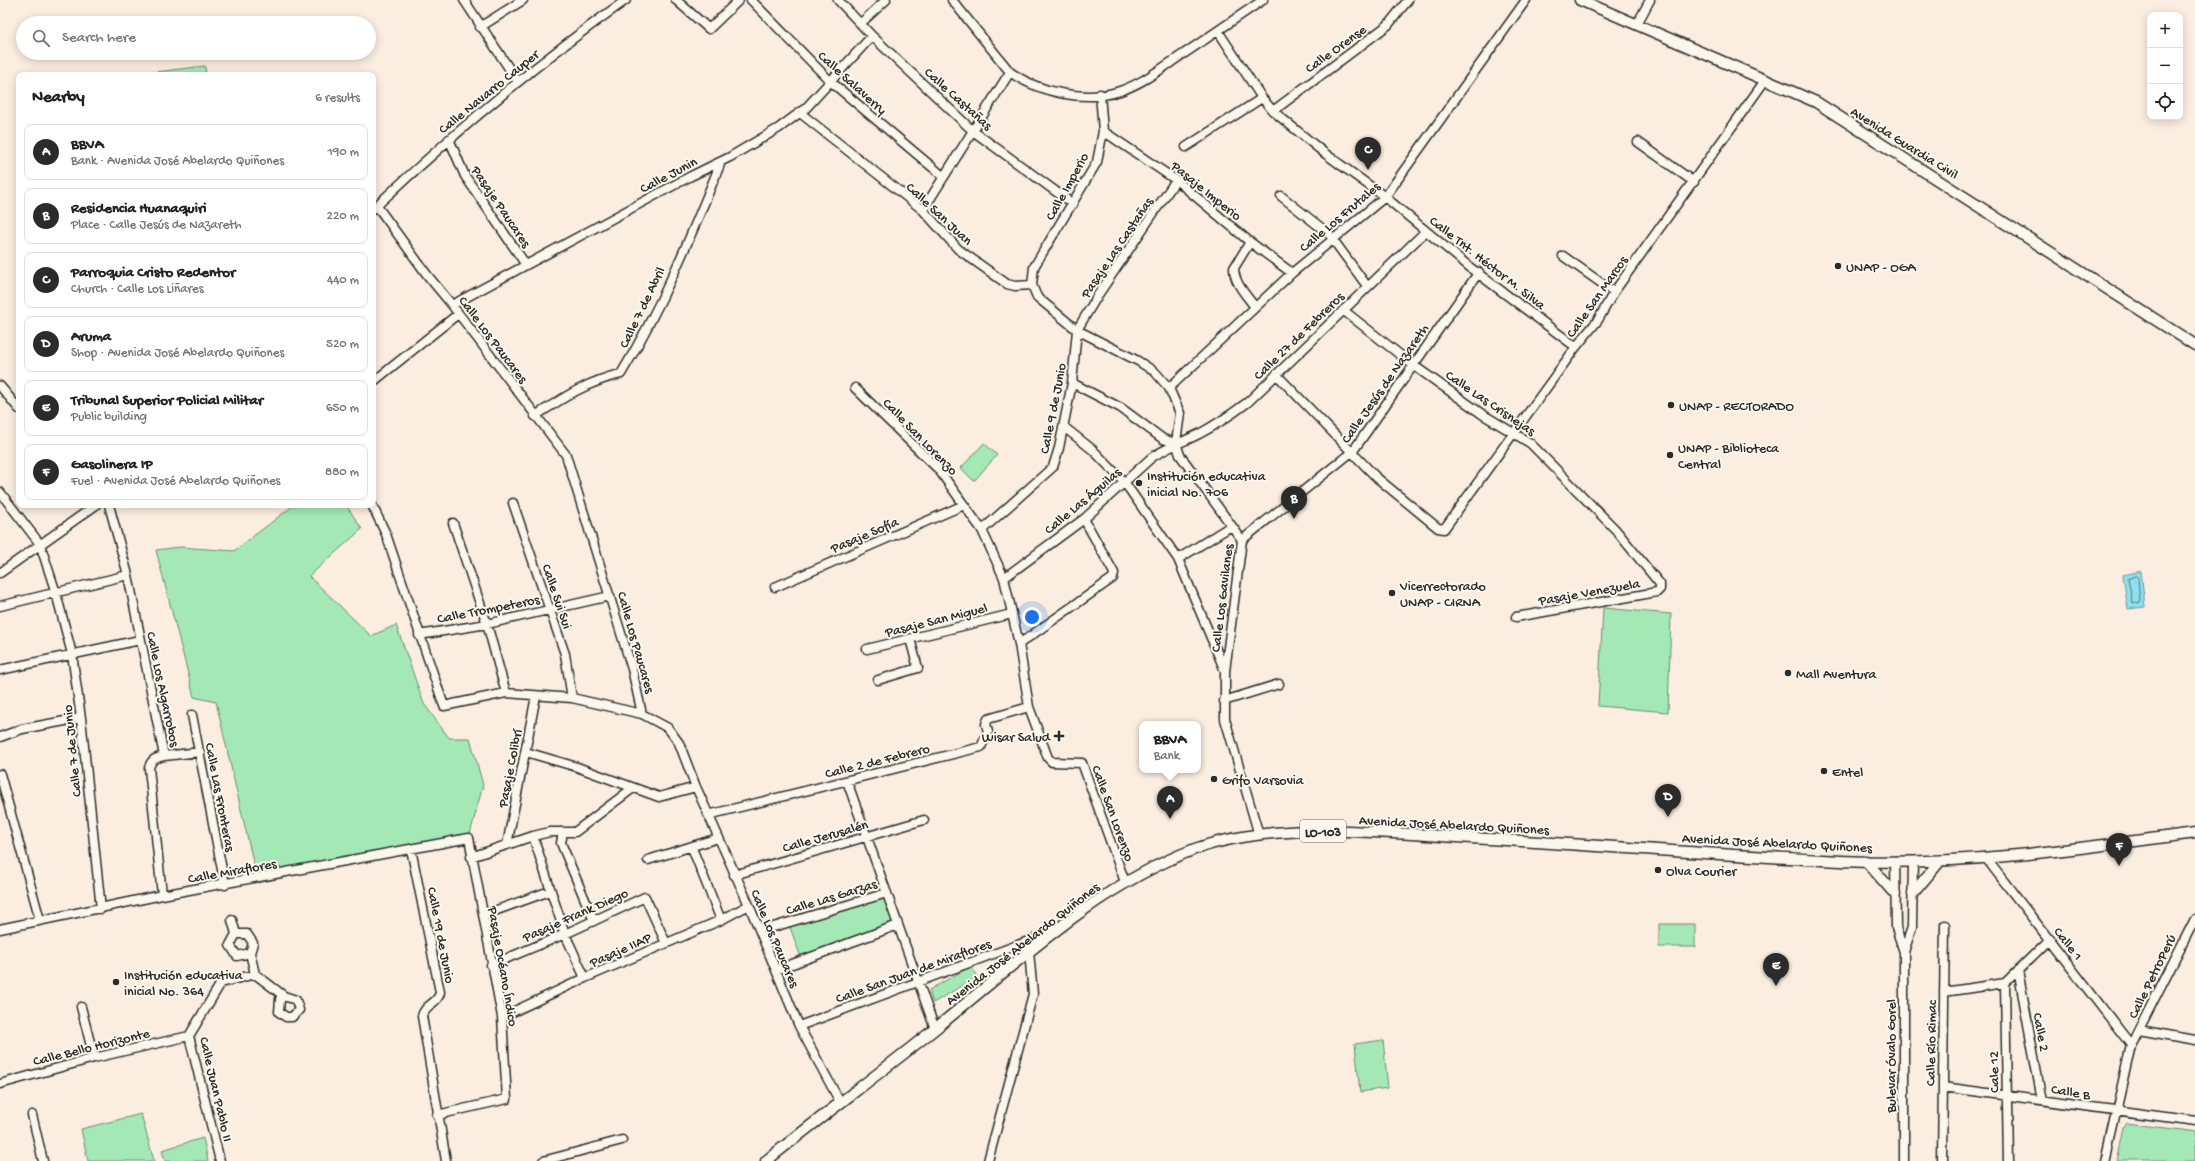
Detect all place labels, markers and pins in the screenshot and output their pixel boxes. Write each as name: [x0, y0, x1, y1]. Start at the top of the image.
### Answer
pin: C: [1355, 137, 1381, 170]
place label: UNAP - OGA: [1846, 260, 1916, 277]
marker: UNAP - OGA: [1833, 261, 1843, 271]
place label: UNAP - RECTORADO: [1679, 399, 1794, 416]
marker: UNAP - RECTORADO: [1666, 400, 1676, 410]
place label: UNAP - Biblioteca Central: [1678, 441, 1780, 474]
marker: UNAP - Biblioteca Central: [1665, 450, 1675, 460]
place label: Institución educativa inicial No. 706: [1147, 469, 1267, 502]
marker: Institución educativa inicial No. 706: [1134, 478, 1144, 488]
pin: B: [1281, 486, 1307, 519]
place label: Vicerrectorado UNAP - CIRNA: [1399, 579, 1486, 612]
marker: Vicerrectorado UNAP - CIRNA: [1387, 588, 1397, 598]
place label: Mall Aventura: [1796, 667, 1878, 684]
marker: Mall Aventura: [1783, 668, 1793, 678]
place label: Wisar Salud: [982, 730, 1052, 747]
marker: Wisar Salud: [1053, 730, 1065, 742]
place label: Entel: [1832, 765, 1863, 782]
marker: Entel: [1819, 766, 1829, 776]
place label: Grifo Varsovia: [1222, 773, 1305, 790]
marker: Grifo Varsovia: [1209, 774, 1219, 784]
pin: D: [1655, 784, 1681, 817]
pin: A: [1157, 786, 1183, 819]
pin: F: [2106, 833, 2132, 866]
place label: Olva Courier: [1666, 864, 1737, 881]
marker: Olva Courier: [1653, 865, 1663, 875]
pin: E: [1763, 953, 1789, 986]
place label: Institución educativa inicial No. 364: [124, 968, 244, 1001]
marker: Institución educativa inicial No. 364: [111, 977, 121, 987]

